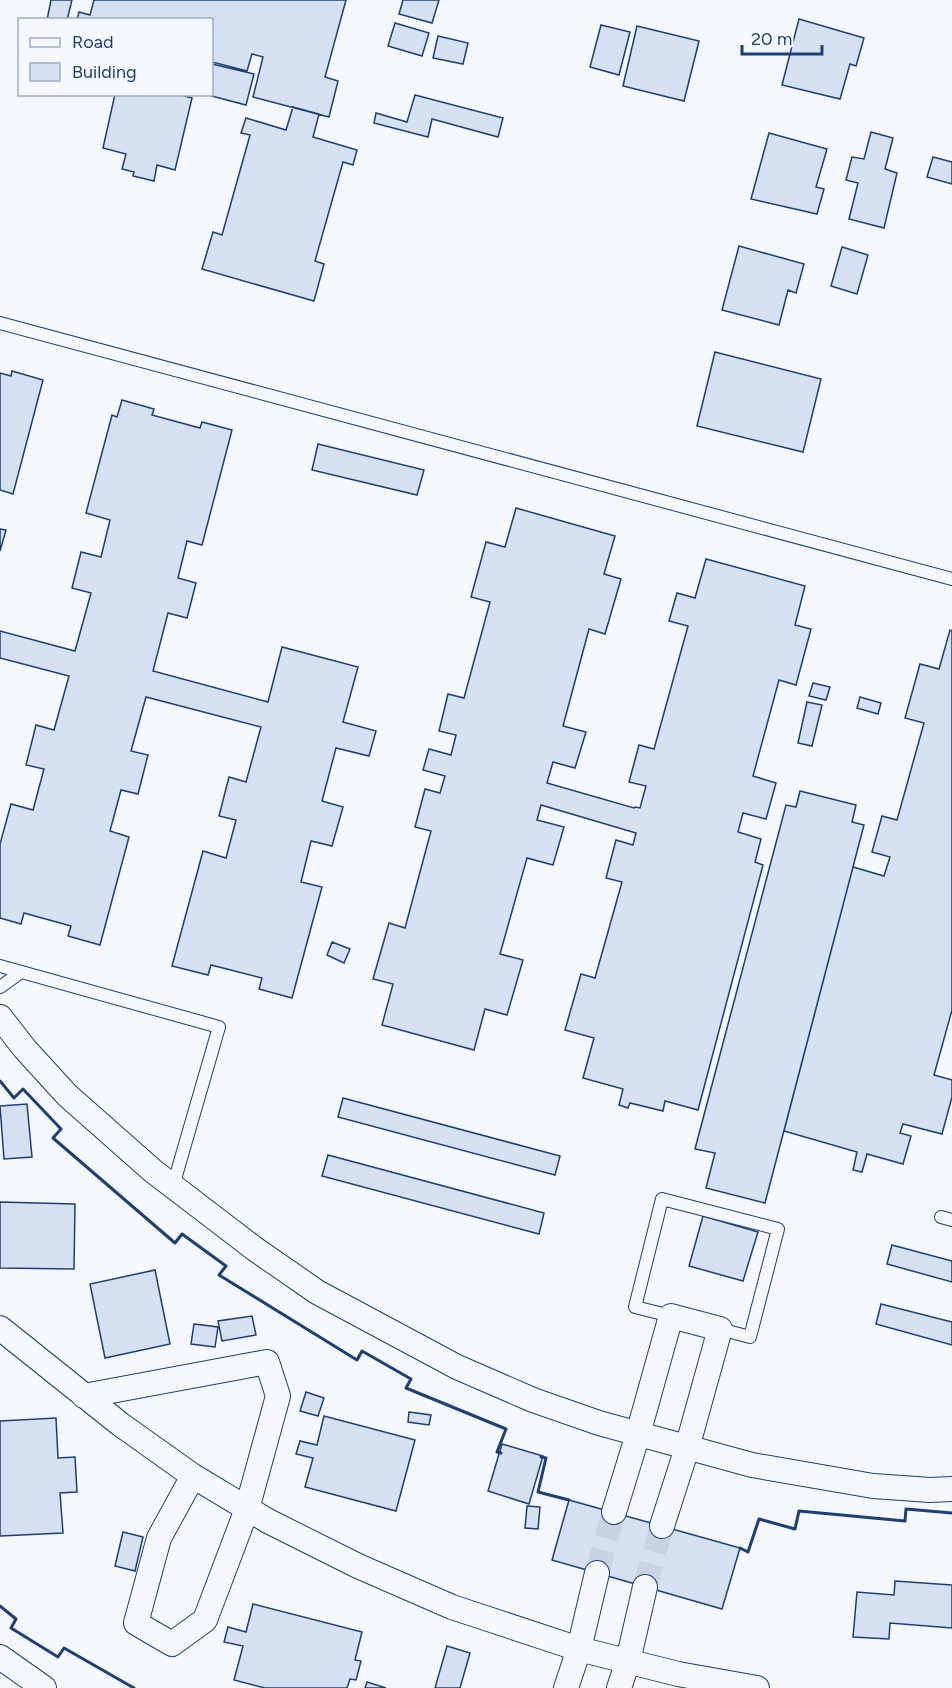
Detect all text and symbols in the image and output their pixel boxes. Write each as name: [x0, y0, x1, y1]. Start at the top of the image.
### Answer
legend: [18, 18, 213, 96]
scale bar: [742, 18, 822, 56]
text: 20 m: [751, 28, 792, 50]
text: Road: [72, 31, 113, 53]
text: Building: [72, 61, 137, 83]

